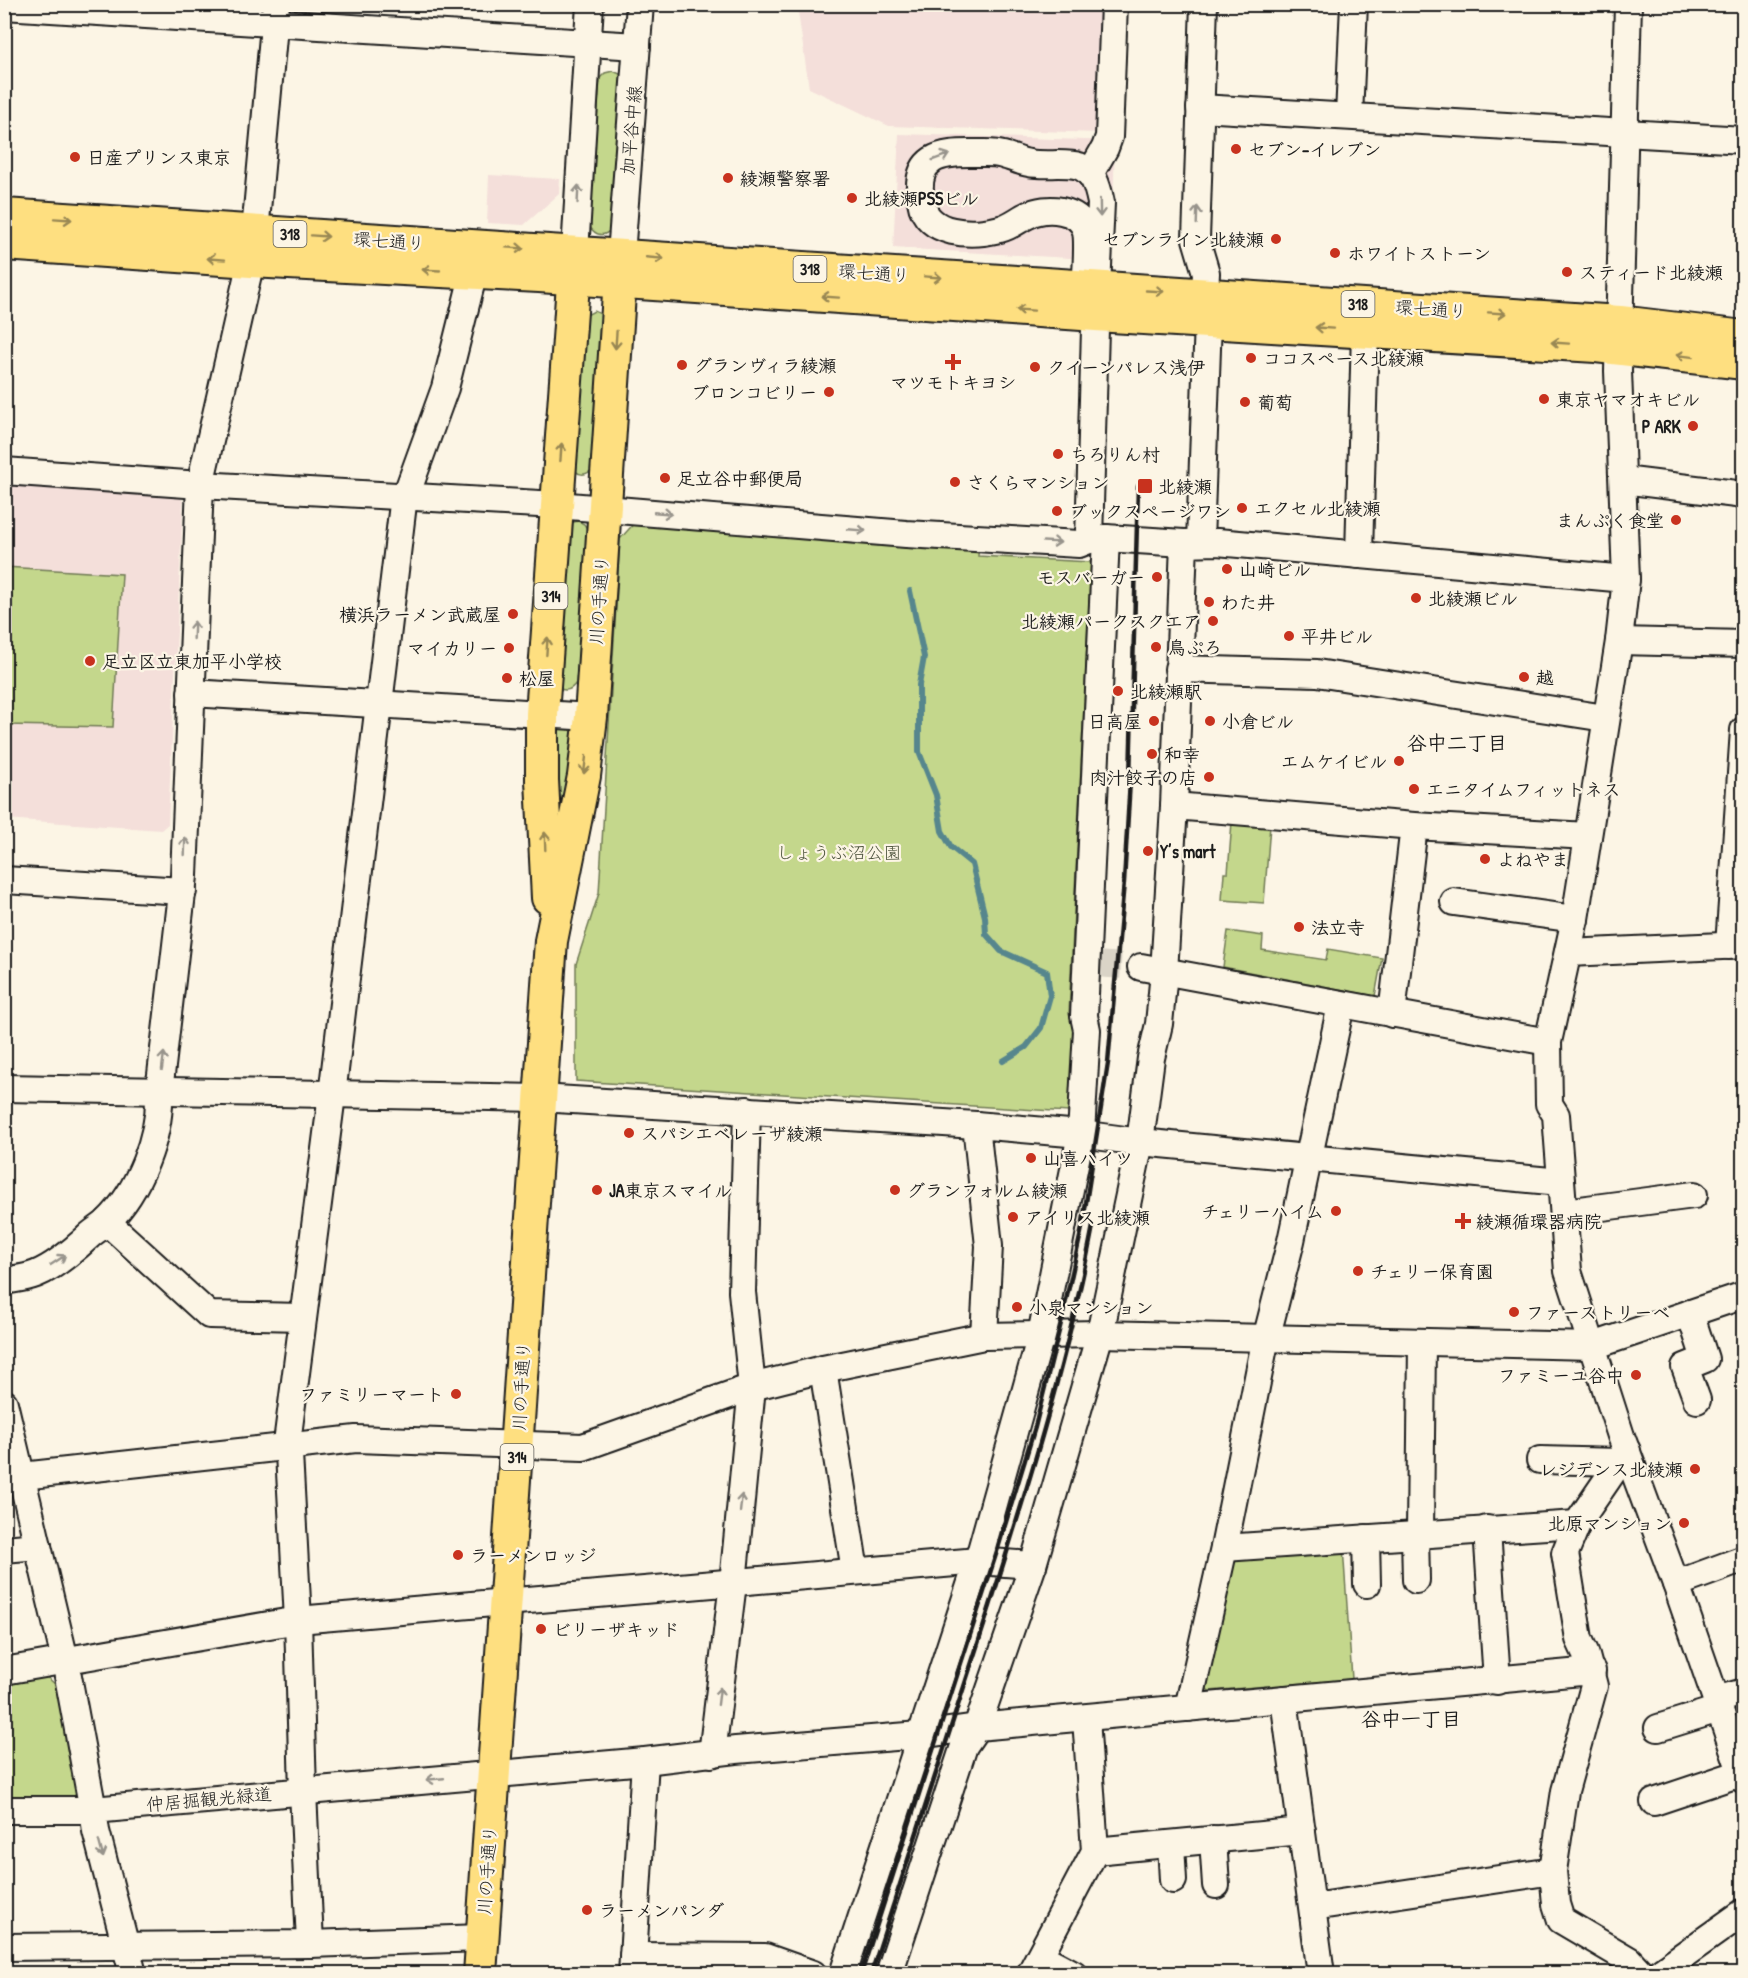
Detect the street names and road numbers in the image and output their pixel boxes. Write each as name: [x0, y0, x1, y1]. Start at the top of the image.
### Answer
street label: 加平谷中線: [615, 84, 647, 176]
road number: 318: [274, 221, 306, 247]
street label: 環七通り: [352, 226, 426, 256]
road number: 318: [794, 256, 826, 282]
street label: 環七通り: [837, 258, 911, 288]
road number: 318: [1342, 291, 1374, 317]
street label: 環七通り: [1394, 294, 1468, 324]
street label: 川の手通り: [583, 554, 615, 646]
road number: 314: [534, 583, 568, 609]
street label: 川の手通り: [506, 1340, 536, 1432]
road number: 314: [500, 1444, 534, 1470]
street label: 仲居掘観光緑道: [145, 1781, 273, 1817]
street label: 川の手通り: [471, 1824, 503, 1916]

